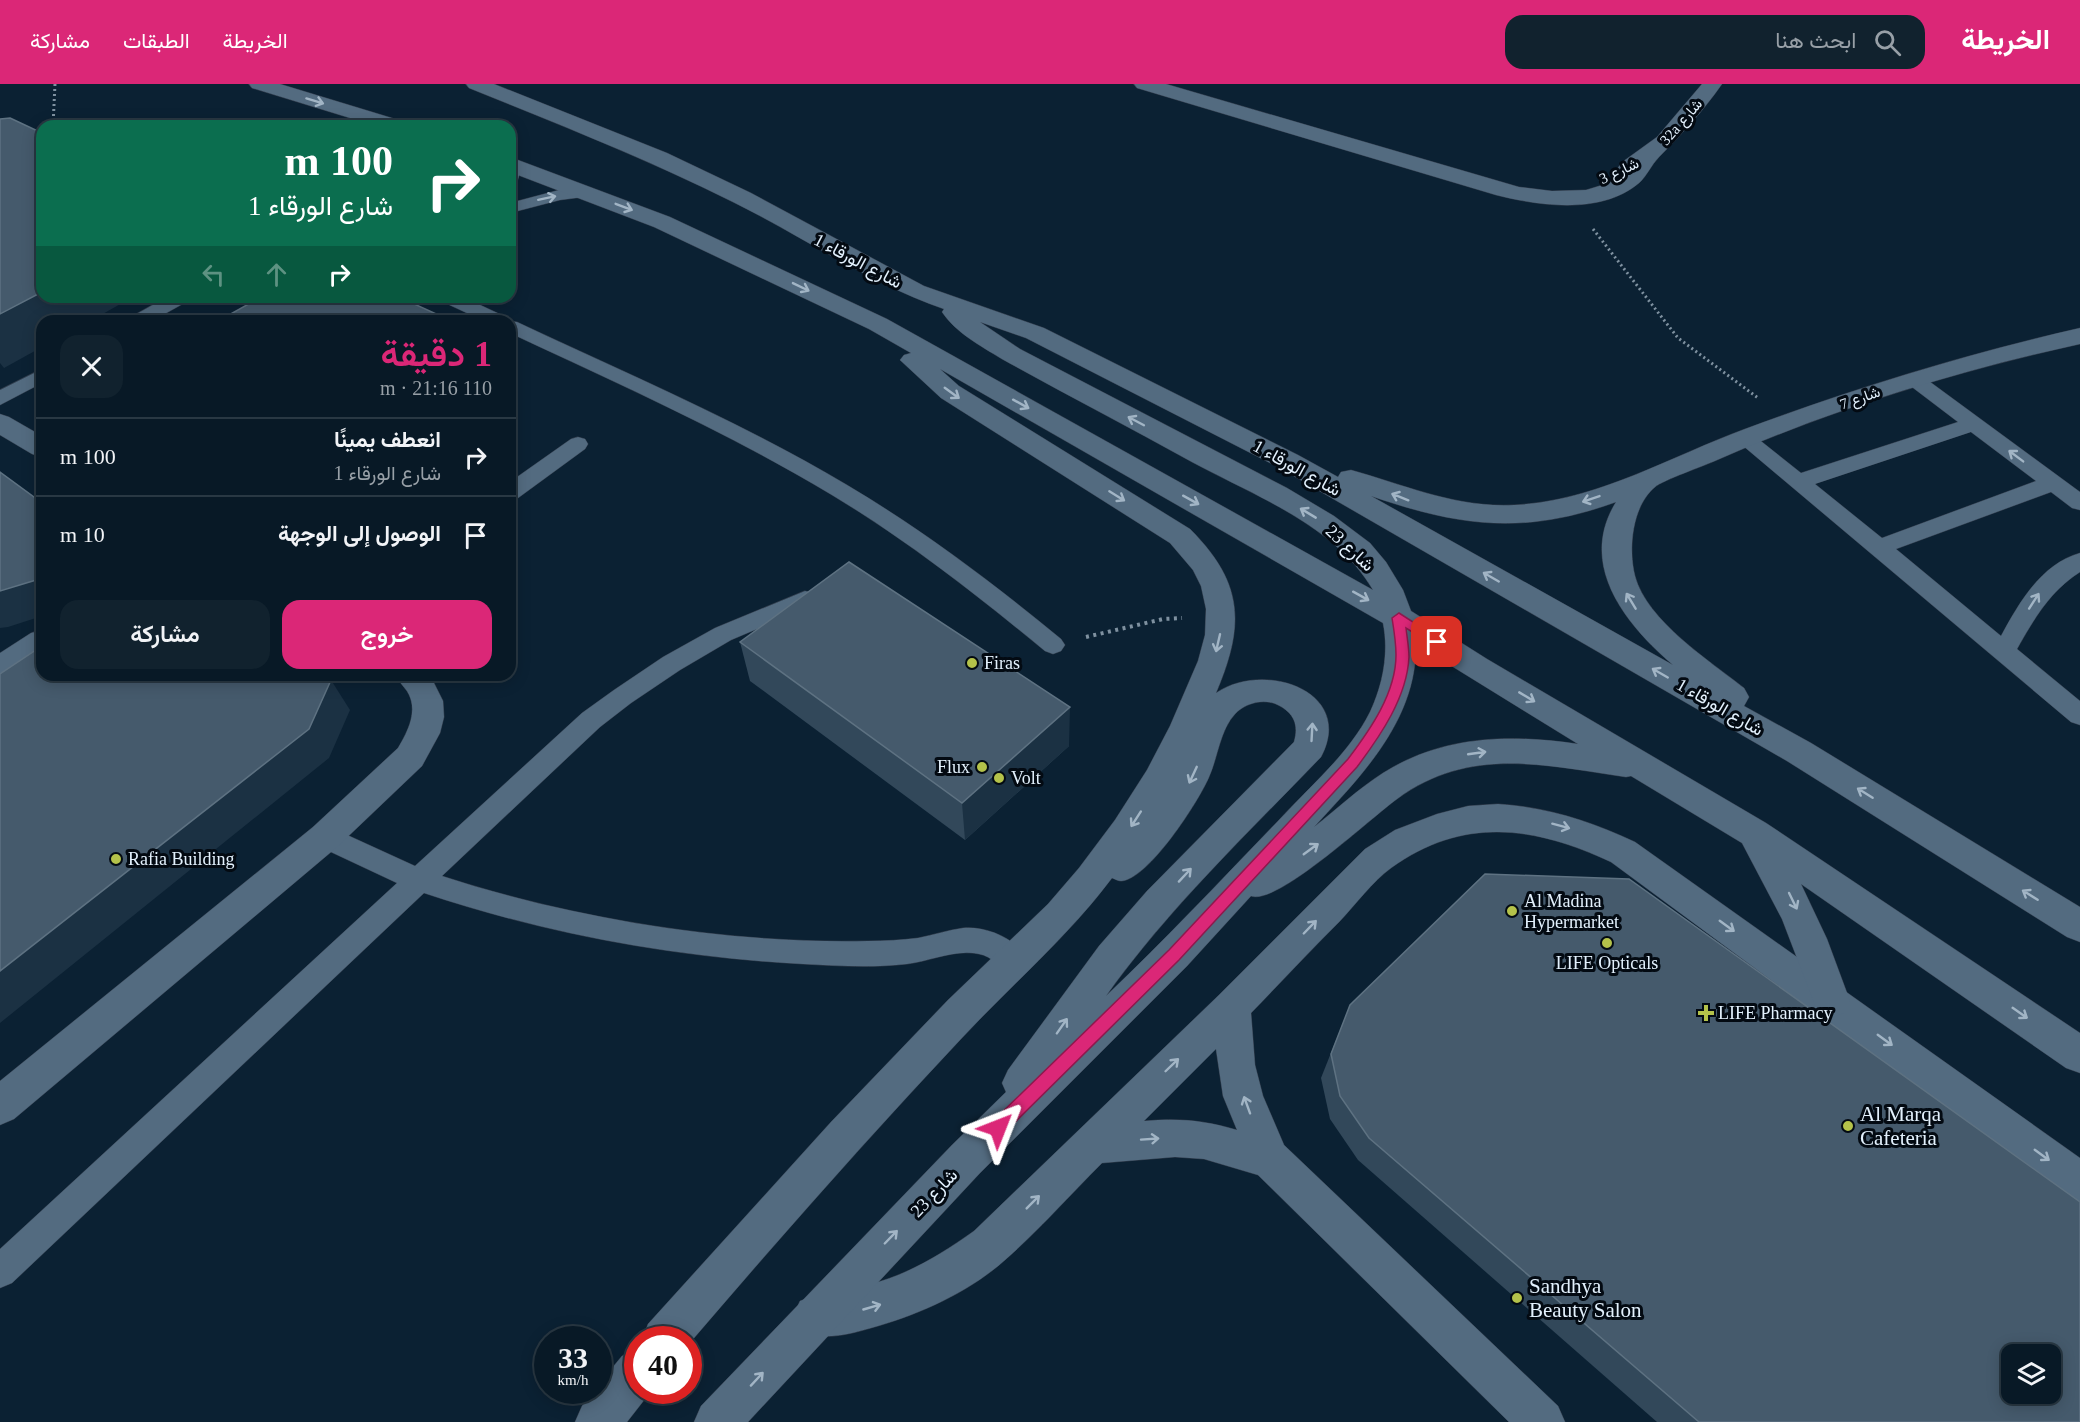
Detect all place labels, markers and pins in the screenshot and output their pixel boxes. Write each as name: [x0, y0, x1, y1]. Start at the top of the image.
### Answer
pin: [1411, 616, 1462, 667]
place label: Firas: [984, 653, 1020, 673]
marker: Firas: [965, 656, 979, 670]
place label: Flux: [937, 757, 970, 777]
marker: Flux: [975, 760, 989, 774]
place label: Volt: [1011, 768, 1041, 788]
marker: Volt: [992, 771, 1006, 785]
place label: Rafia Building: [128, 849, 235, 869]
marker: Rafia Building: [109, 852, 123, 866]
place label: Al Madina Hypermarket: [1524, 891, 1619, 932]
marker: Al Madina Hypermarket: [1505, 904, 1519, 918]
marker: LIFE Opticals: [1600, 936, 1614, 950]
place label: LIFE Opticals: [1556, 953, 1658, 973]
place label: LIFE Pharmacy: [1718, 1003, 1832, 1023]
marker: LIFE Pharmacy: [1699, 1006, 1713, 1020]
place label: Al Marqa Cafeteria: [1860, 1102, 1942, 1150]
marker: Al Marqa Cafeteria: [1841, 1119, 1855, 1133]
place label: Sandhya Beauty Salon: [1529, 1274, 1642, 1322]
marker: Sandhya Beauty Salon: [1510, 1291, 1524, 1305]

